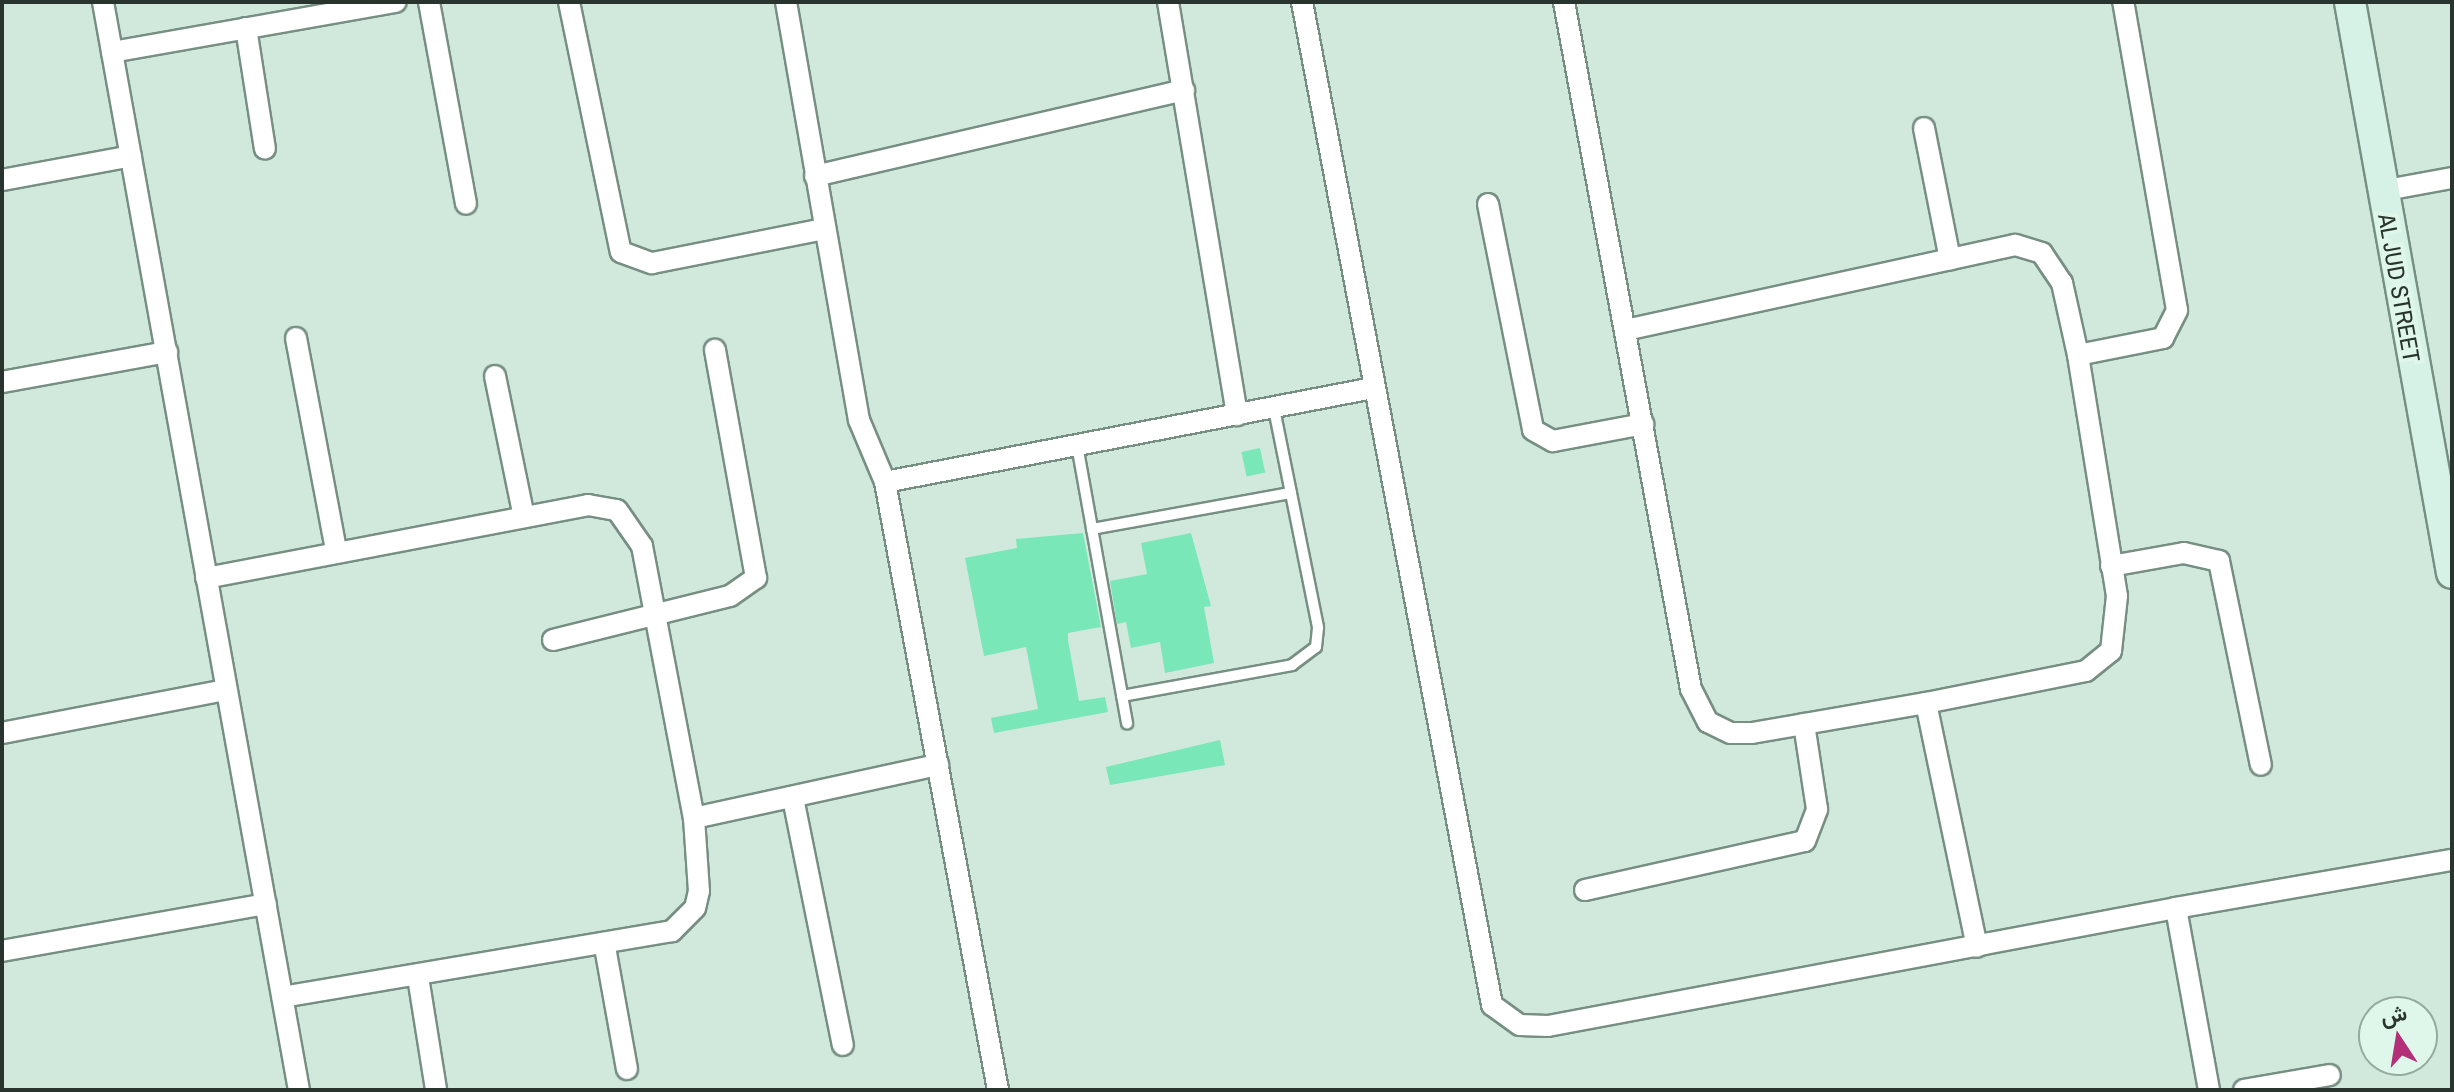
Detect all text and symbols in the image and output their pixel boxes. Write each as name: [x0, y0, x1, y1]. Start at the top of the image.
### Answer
street label: AL JUD STREET: [2372, 211, 2426, 365]
north arrow: [2358, 996, 2438, 1076]
text: ش: [2377, 997, 2409, 1032]

